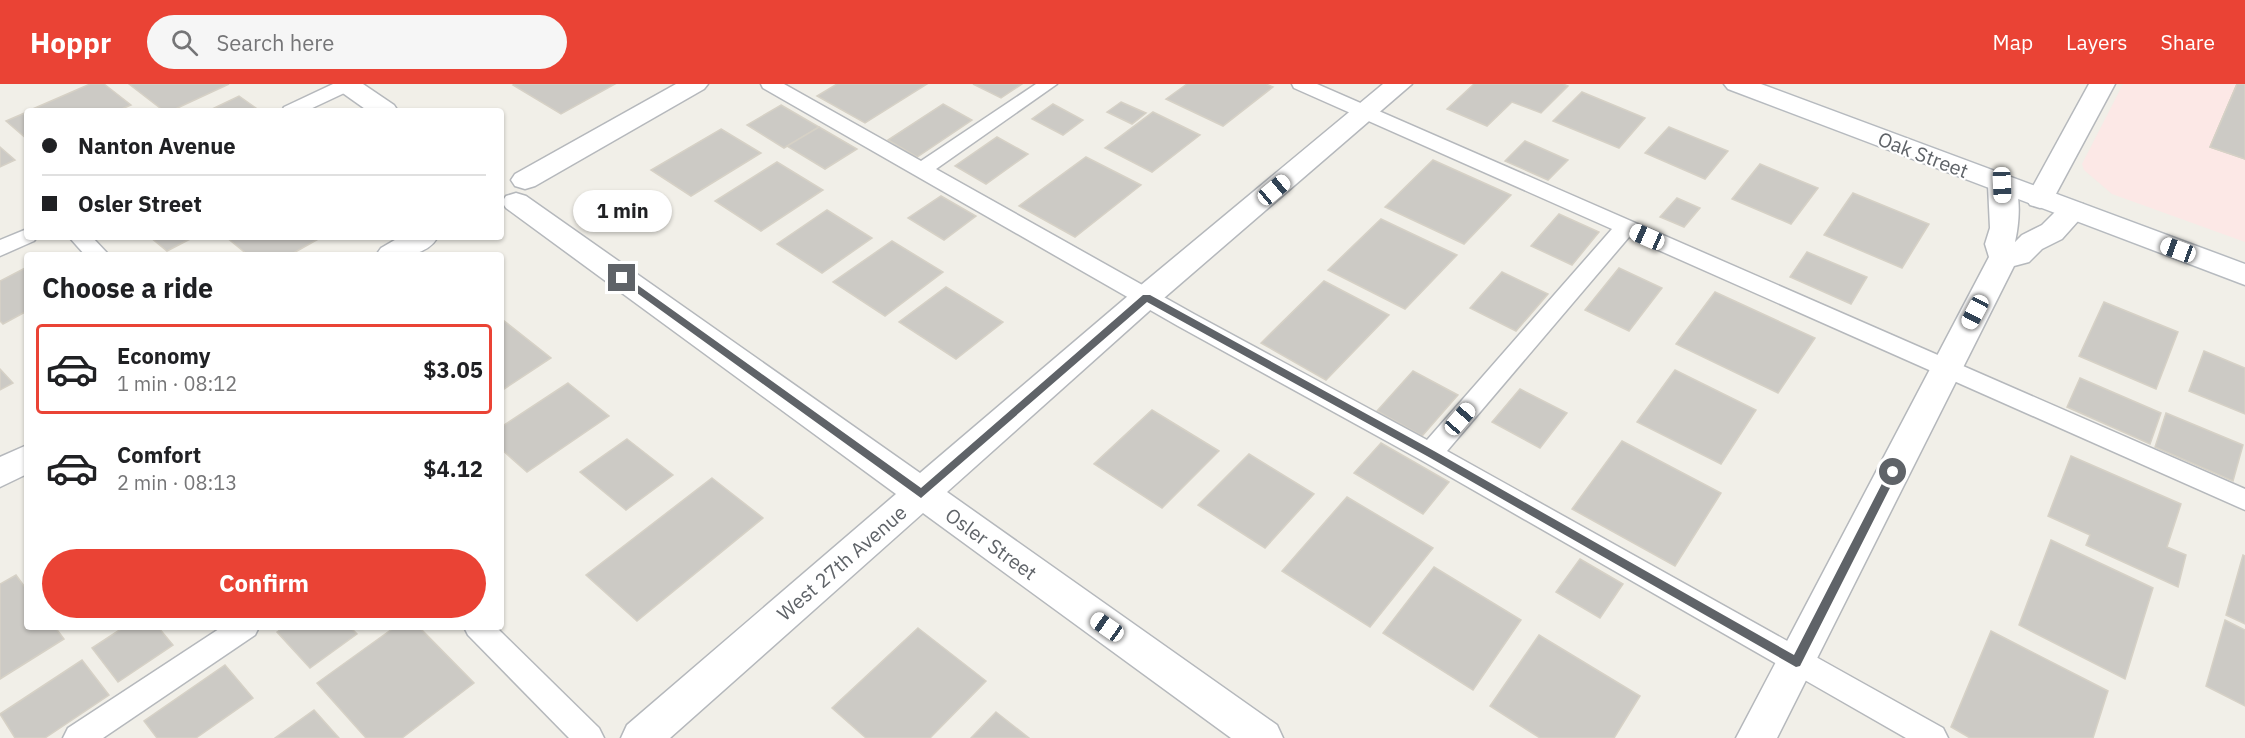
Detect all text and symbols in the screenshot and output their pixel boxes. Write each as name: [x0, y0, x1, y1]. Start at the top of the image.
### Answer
search box: [147, 15, 567, 69]
text: Hoppr: [30, 24, 111, 61]
icon: search: [168, 26, 201, 59]
text: Search here: [216, 28, 334, 57]
text: Map: [1993, 28, 2033, 56]
text: Layers: [2066, 28, 2128, 56]
text: Share: [2161, 28, 2215, 56]
street label: Oak Street: [1874, 125, 1972, 184]
text: Nanton Avenue: [78, 131, 236, 160]
car: [1992, 167, 2012, 203]
car: [1254, 172, 1294, 208]
text: Osler Street: [78, 189, 202, 218]
callout: 1 min: [572, 191, 672, 233]
text: 1 min: [596, 197, 649, 224]
car: [1627, 221, 1667, 253]
car: [2158, 235, 2198, 265]
route end: [608, 264, 635, 291]
text: Choose a ride: [42, 270, 213, 305]
car: [1959, 292, 1991, 332]
text: Economy: [117, 341, 211, 370]
icon: car: [45, 342, 99, 396]
text: $3.05: [423, 355, 483, 384]
text: 1 min · 08:12: [117, 370, 237, 397]
car: [1441, 400, 1479, 438]
text: Comfort: [117, 440, 201, 469]
icon: car: [45, 441, 99, 495]
text: $4.12: [423, 454, 483, 483]
route start: [1879, 458, 1906, 485]
text: 2 min · 08:13: [117, 469, 237, 496]
street label: West 27th Avenue: [771, 499, 912, 627]
street label: Osler Street: [940, 501, 1043, 586]
button: Confirm: [42, 549, 486, 618]
car: [1087, 609, 1127, 645]

